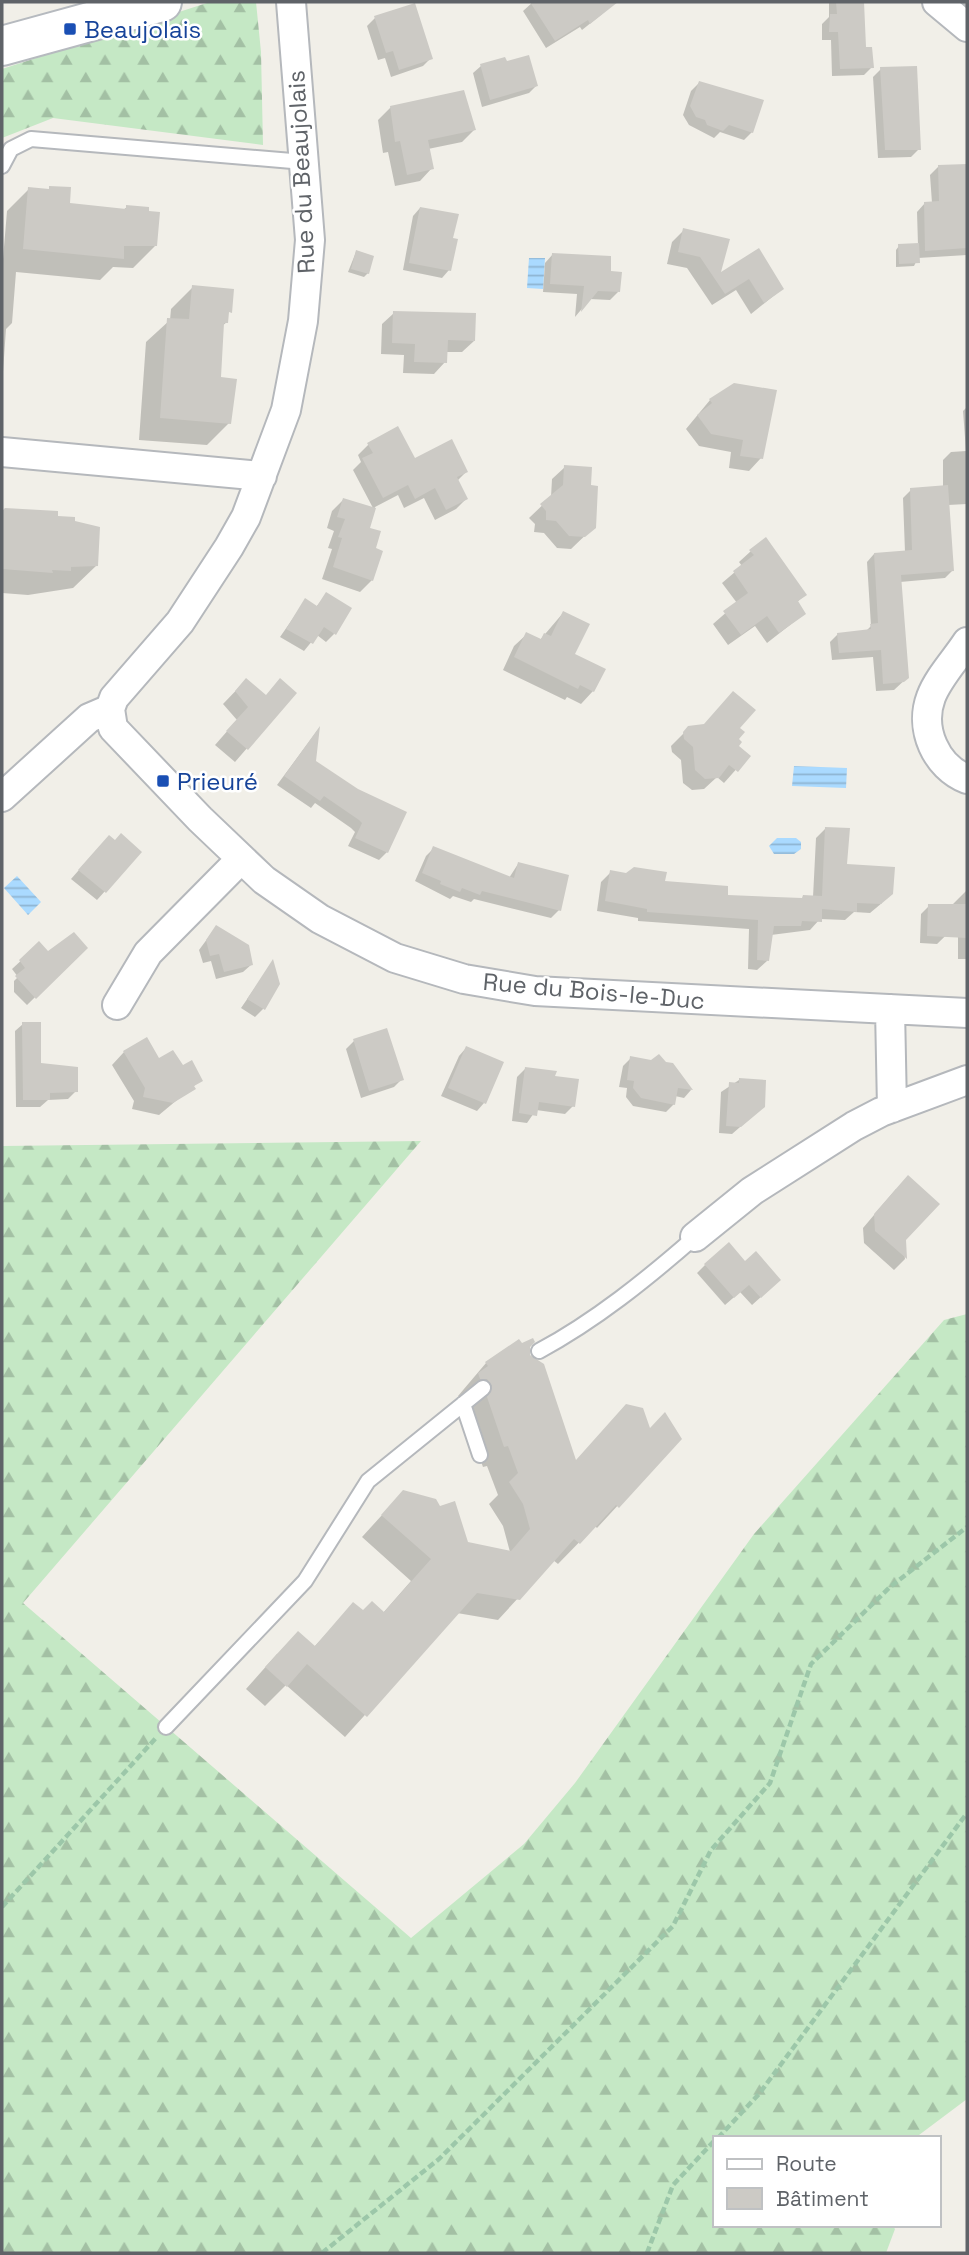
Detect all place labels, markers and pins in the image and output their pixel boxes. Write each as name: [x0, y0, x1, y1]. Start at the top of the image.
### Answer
place label: Beaujolais: [84, 14, 201, 45]
marker: Beaujolais: [62, 21, 78, 37]
place label: Prieuré: [177, 766, 258, 797]
marker: Prieuré: [155, 773, 171, 789]

